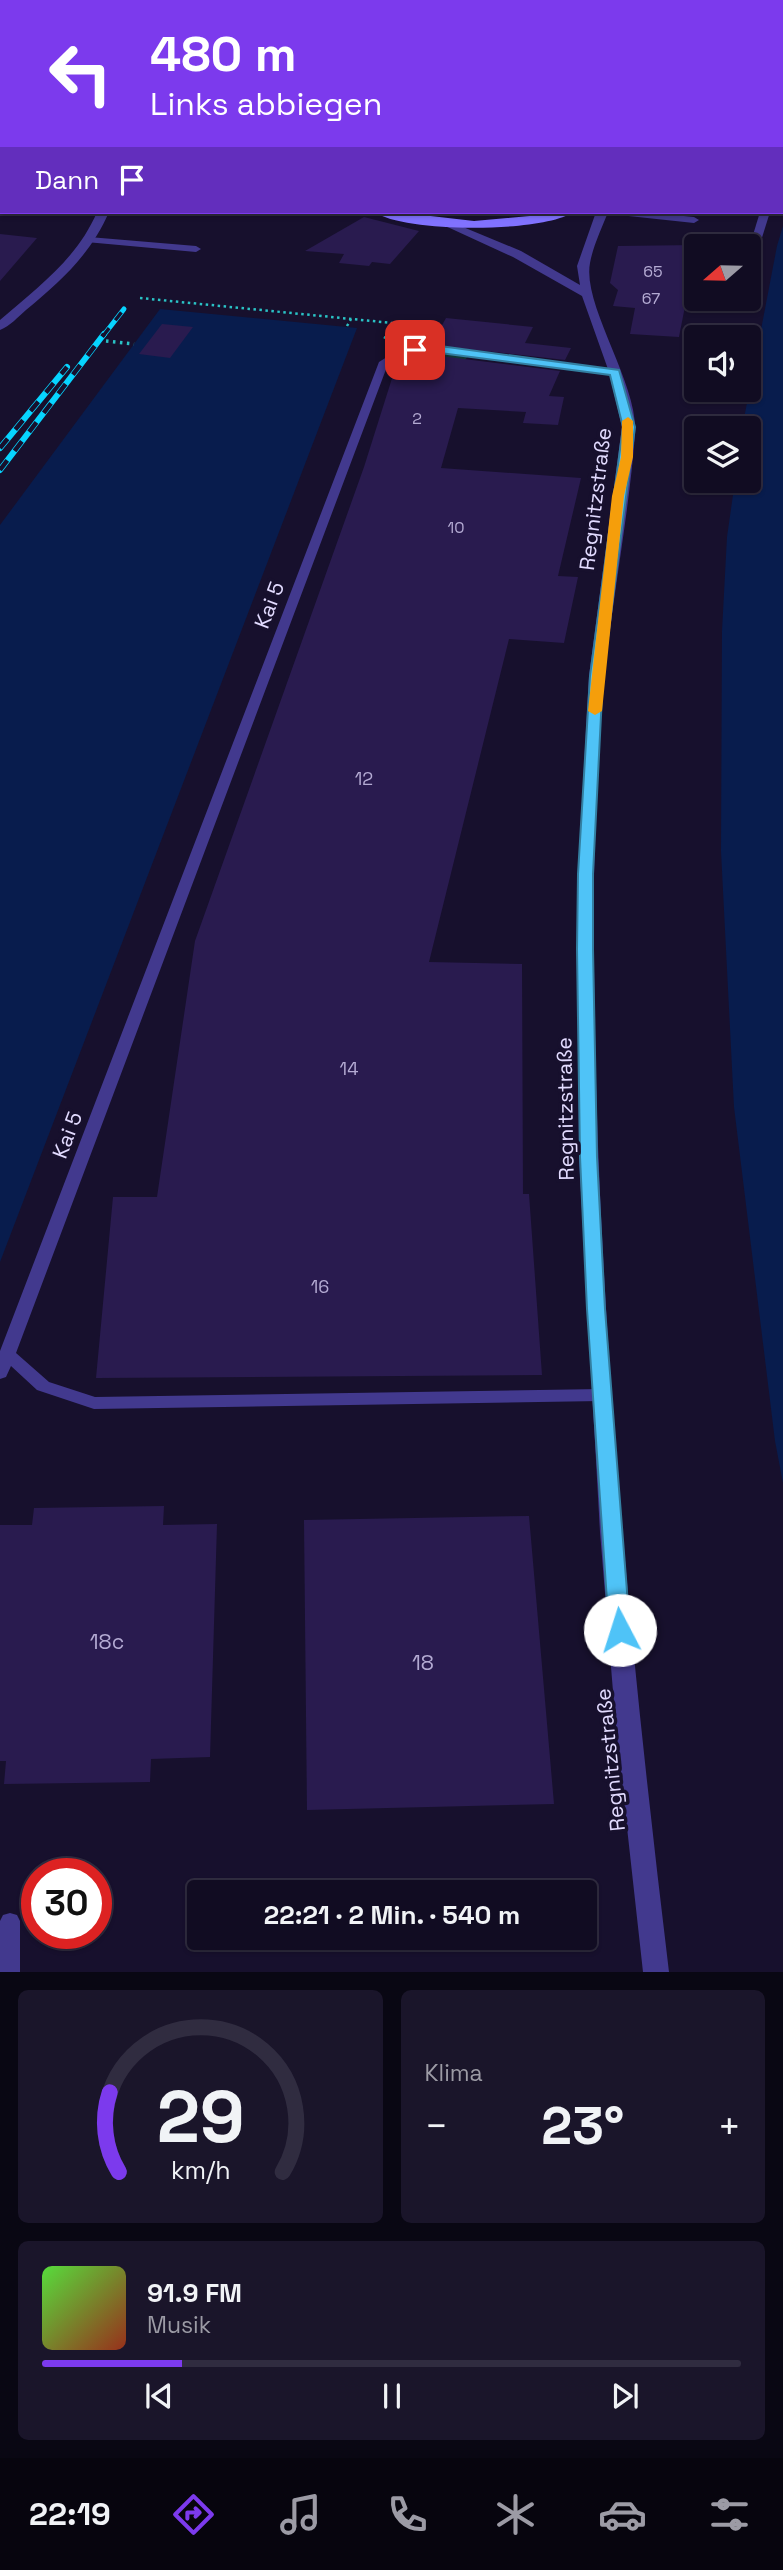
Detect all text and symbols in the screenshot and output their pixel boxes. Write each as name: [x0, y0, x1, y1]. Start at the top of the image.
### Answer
text: 480 m: [150, 23, 297, 85]
icon: left: [35, 28, 126, 119]
text: Links abbiegen: [150, 84, 382, 124]
icon: arrive: [113, 161, 151, 199]
text: Dann: [35, 163, 99, 197]
north arrow: [684, 234, 761, 312]
map controls: [684, 234, 761, 493]
house number: 65: [643, 261, 663, 282]
house number: 67: [642, 288, 660, 309]
pin: [385, 320, 445, 380]
button: sound: [684, 325, 761, 402]
icon: arrive: [396, 331, 434, 369]
house number: 2: [412, 408, 422, 429]
button: layers: [684, 416, 761, 493]
street label: Regnitzstraße: [573, 426, 617, 572]
house number: 10: [448, 517, 464, 538]
street label: Kai 5: [248, 578, 290, 632]
house number: 12: [355, 767, 373, 790]
street label: Regnitzstraße: [550, 1037, 580, 1181]
house number: 14: [340, 1057, 358, 1080]
street label: Kai 5: [46, 1108, 88, 1162]
house number: 16: [311, 1275, 329, 1298]
position arrow: [583, 1593, 657, 1667]
house number: 18c: [90, 1628, 124, 1655]
house number: 18: [412, 1649, 434, 1676]
street label: Regnitzstraße: [589, 1687, 631, 1833]
speed limit sign: 30: [21, 1858, 112, 1949]
text: 22:21 · 2 Min. · 540 m: [264, 1898, 520, 1932]
text: Klima: [425, 2058, 483, 2088]
text: 29: [156, 2071, 244, 2164]
text: 23°: [541, 2093, 624, 2159]
text: −: [425, 2102, 448, 2150]
text: +: [717, 2102, 741, 2150]
text: km/h: [170, 2154, 230, 2186]
text: 91.9 FM: [147, 2276, 242, 2310]
text: Musik: [147, 2310, 211, 2340]
icon: previous: [140, 2377, 178, 2415]
icon: pause: [373, 2377, 411, 2415]
icon: next: [606, 2377, 644, 2415]
icon: directions: [169, 2490, 218, 2539]
icon: music: [276, 2490, 325, 2539]
icon: phone: [383, 2490, 432, 2539]
icon: climate: [491, 2490, 540, 2539]
icon: car: [598, 2490, 647, 2539]
icon: filters: [705, 2490, 754, 2539]
text: 22:19: [29, 2494, 111, 2534]

